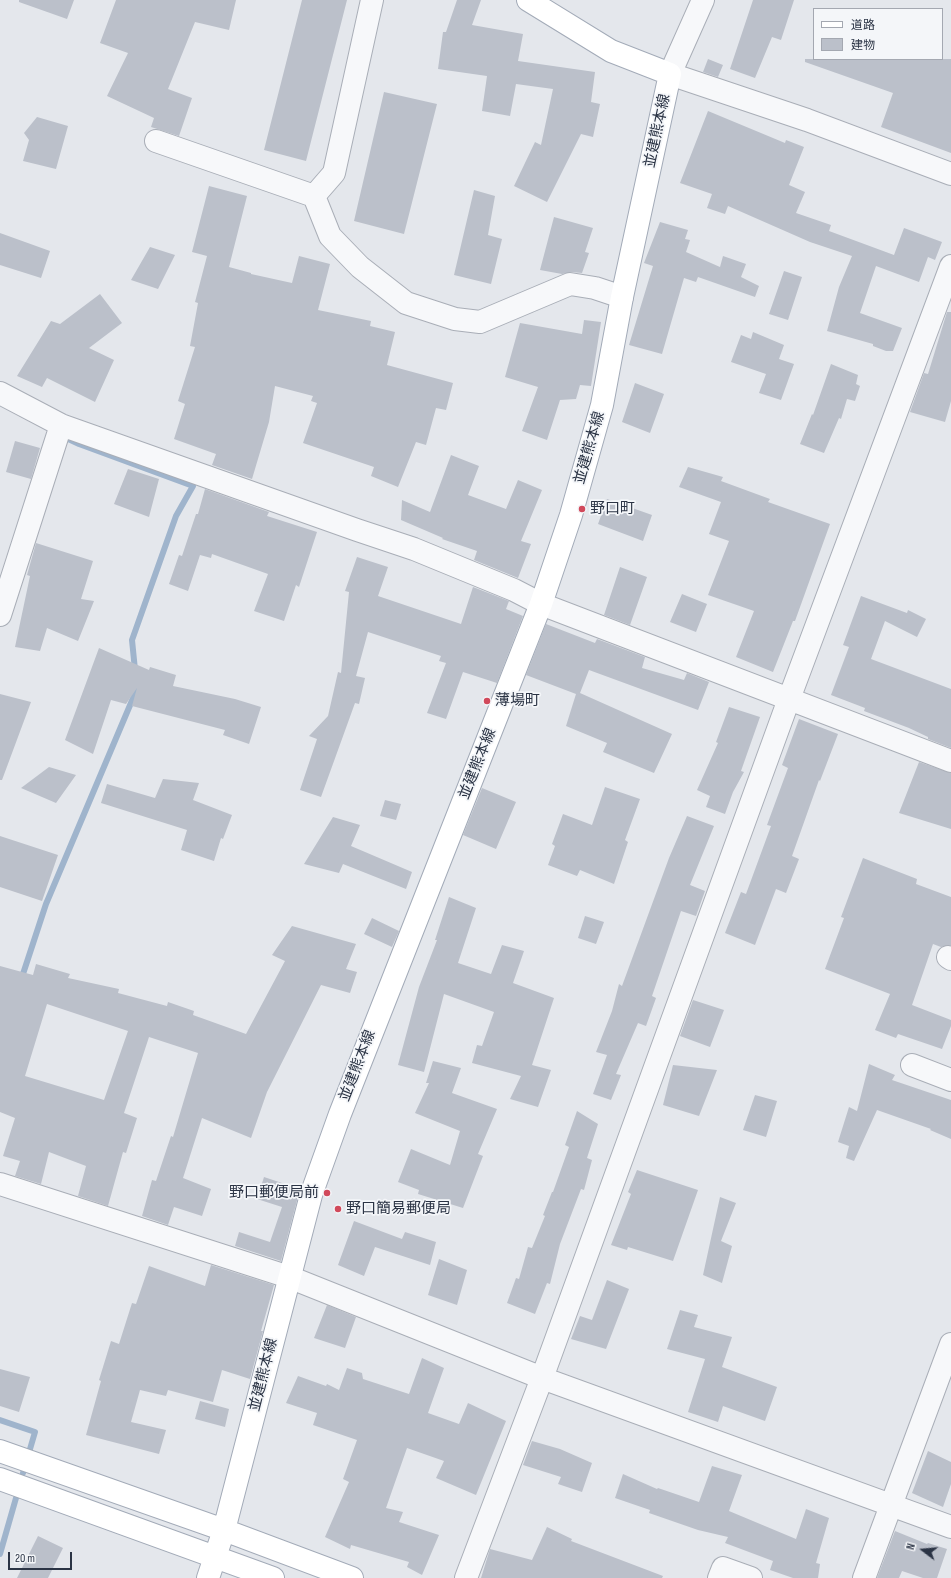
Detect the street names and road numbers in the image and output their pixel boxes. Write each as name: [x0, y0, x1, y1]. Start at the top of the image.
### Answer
street label: 並建熊本線: [641, 92, 675, 170]
street label: 並建熊本線: [571, 409, 609, 487]
street label: 並建熊本線: [456, 726, 500, 802]
street label: 並建熊本線: [336, 1028, 380, 1104]
street label: 並建熊本線: [246, 1336, 282, 1414]

